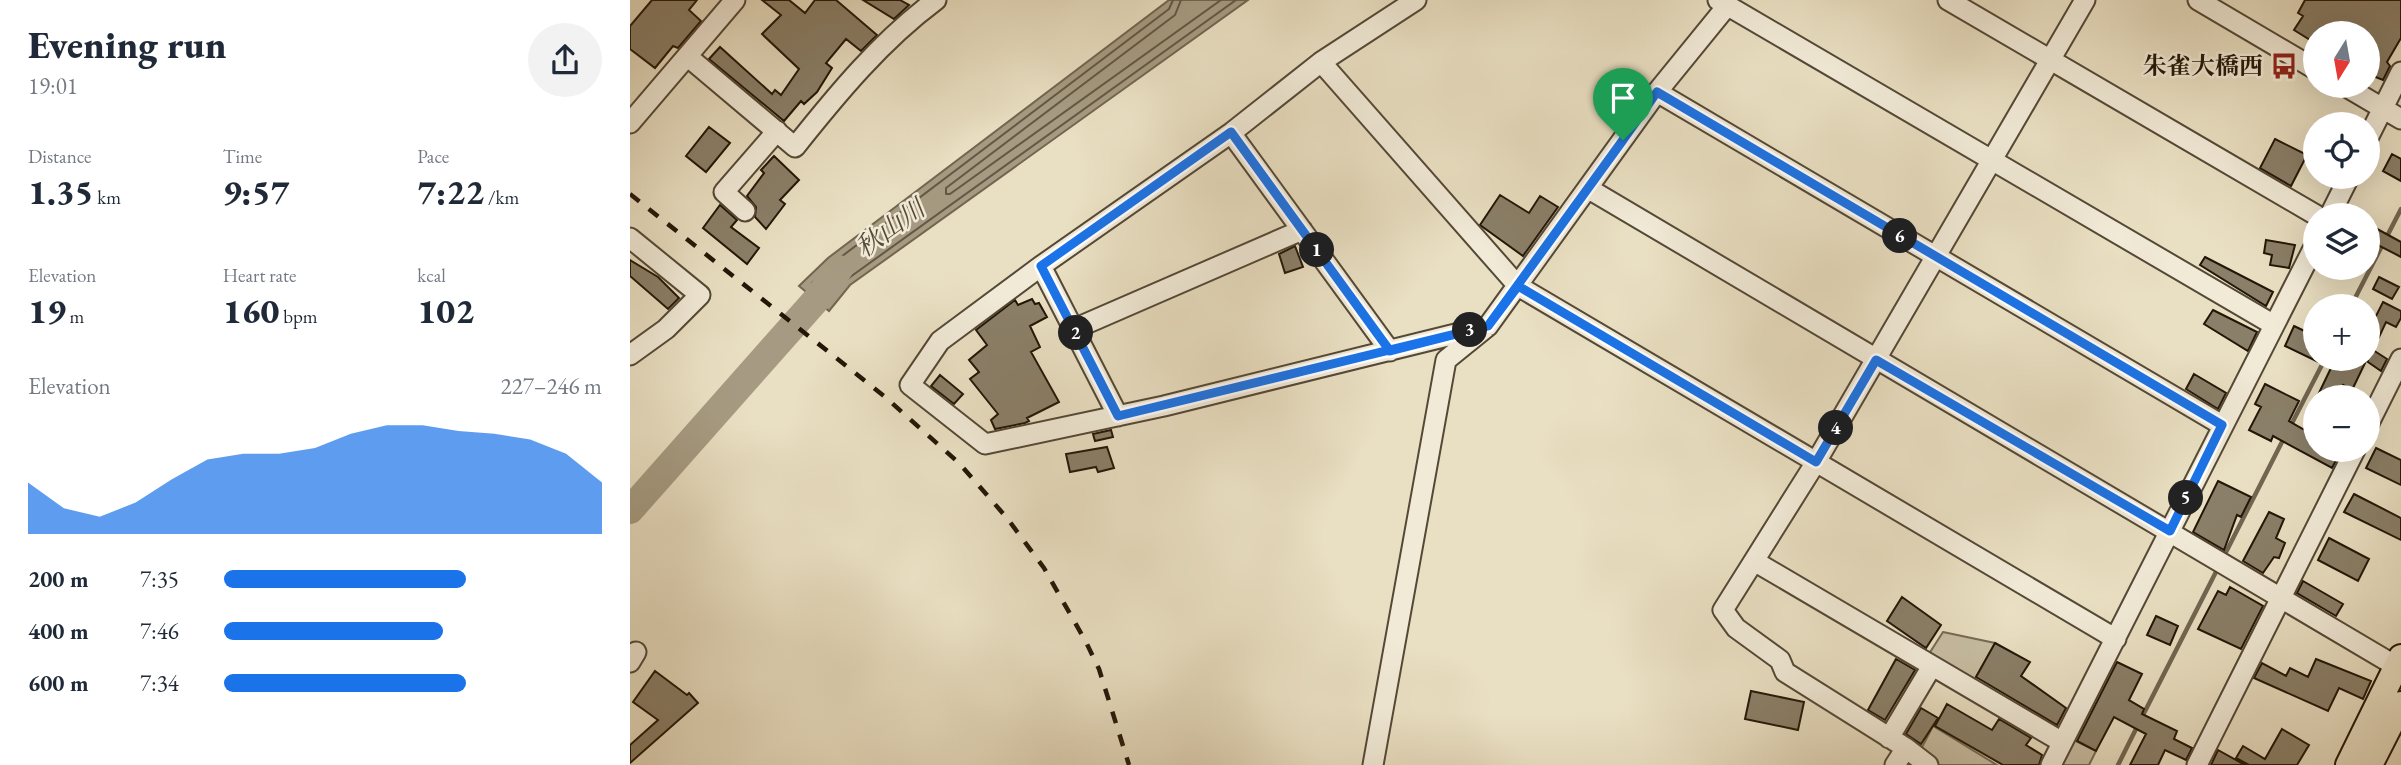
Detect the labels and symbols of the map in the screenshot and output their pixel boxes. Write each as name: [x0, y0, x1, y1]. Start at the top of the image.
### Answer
north arrow: [2303, 21, 2380, 98]
place label: 朱雀大橋西: [2143, 50, 2263, 81]
bus stop icon: 朱雀大橋西: [2269, 51, 2299, 81]
pin: [1593, 68, 1653, 140]
water label: 秋山川: [848, 190, 934, 265]
pin: 6: [1882, 218, 1918, 254]
pin: 1: [1300, 232, 1334, 268]
pin: 3: [1452, 312, 1488, 348]
pin: 2: [1058, 316, 1094, 350]
pin: 4: [1818, 410, 1854, 446]
pin: 5: [2168, 480, 2204, 516]

